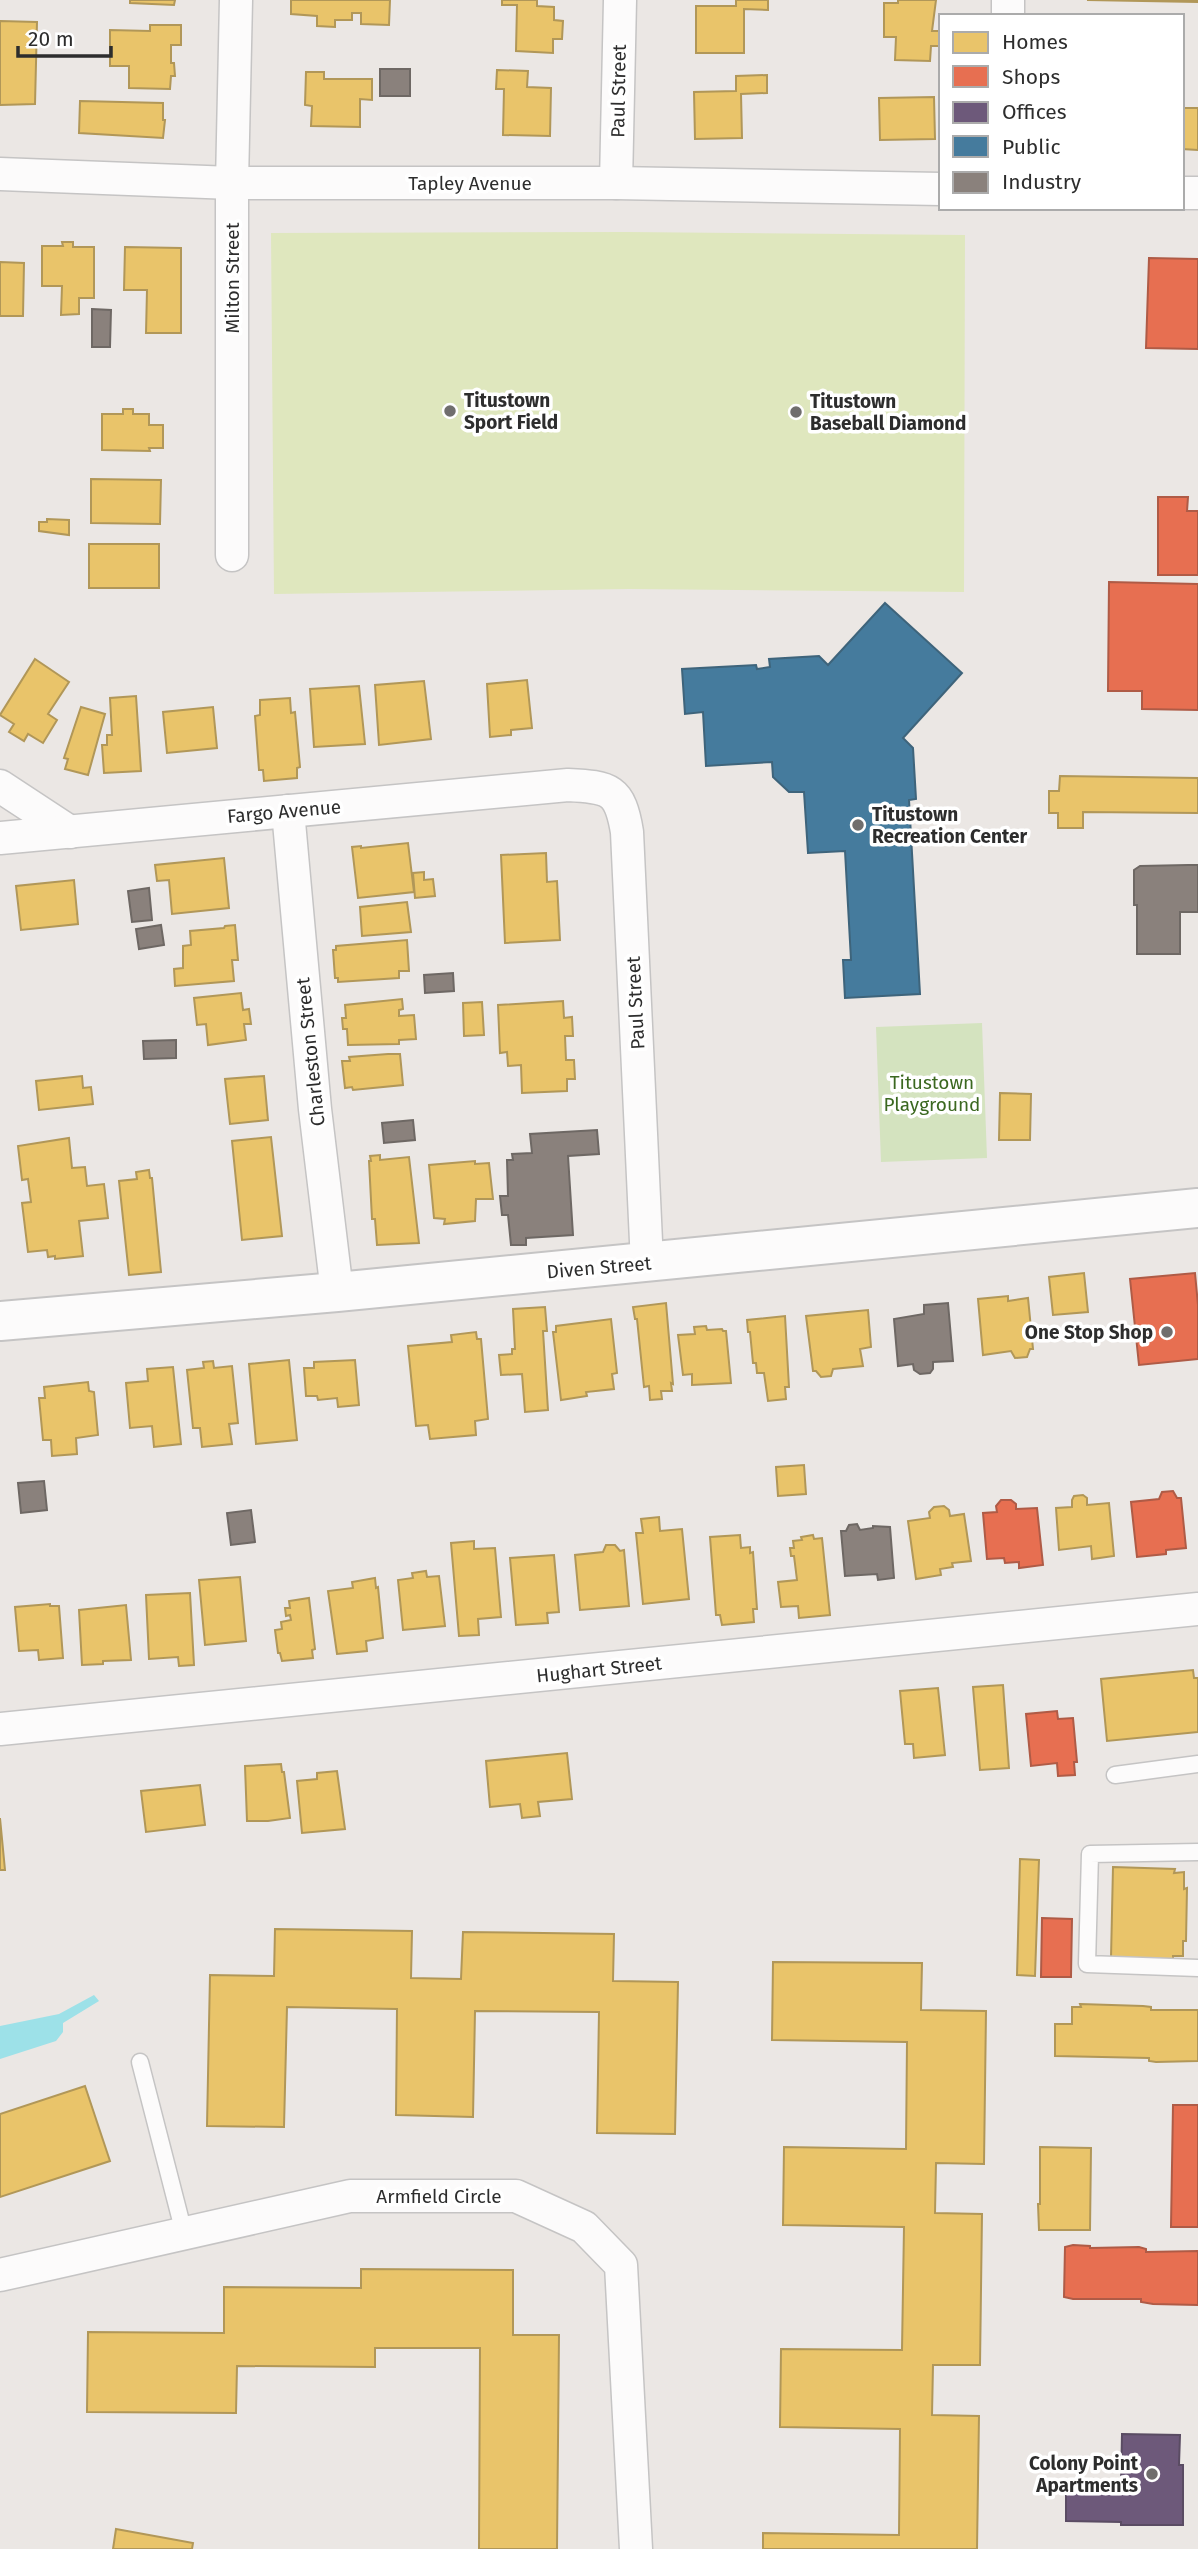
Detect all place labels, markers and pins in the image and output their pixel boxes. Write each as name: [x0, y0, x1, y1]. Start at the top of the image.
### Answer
place label: Titustown Sport Field: [464, 389, 558, 434]
place label: Titustown Baseball Diamond: [810, 390, 966, 435]
marker: Titustown Sport Field: [442, 403, 458, 419]
marker: Titustown Baseball Diamond: [788, 404, 804, 420]
place label: Titustown Recreation Center: [872, 803, 1028, 848]
marker: Titustown Recreation Center: [850, 817, 866, 833]
place label: One Stop Shop: [1025, 1321, 1153, 1344]
marker: One Stop Shop: [1159, 1324, 1175, 1340]
place label: Colony Point Apartments: [1029, 2452, 1139, 2497]
marker: Colony Point Apartments: [1144, 2466, 1160, 2482]

